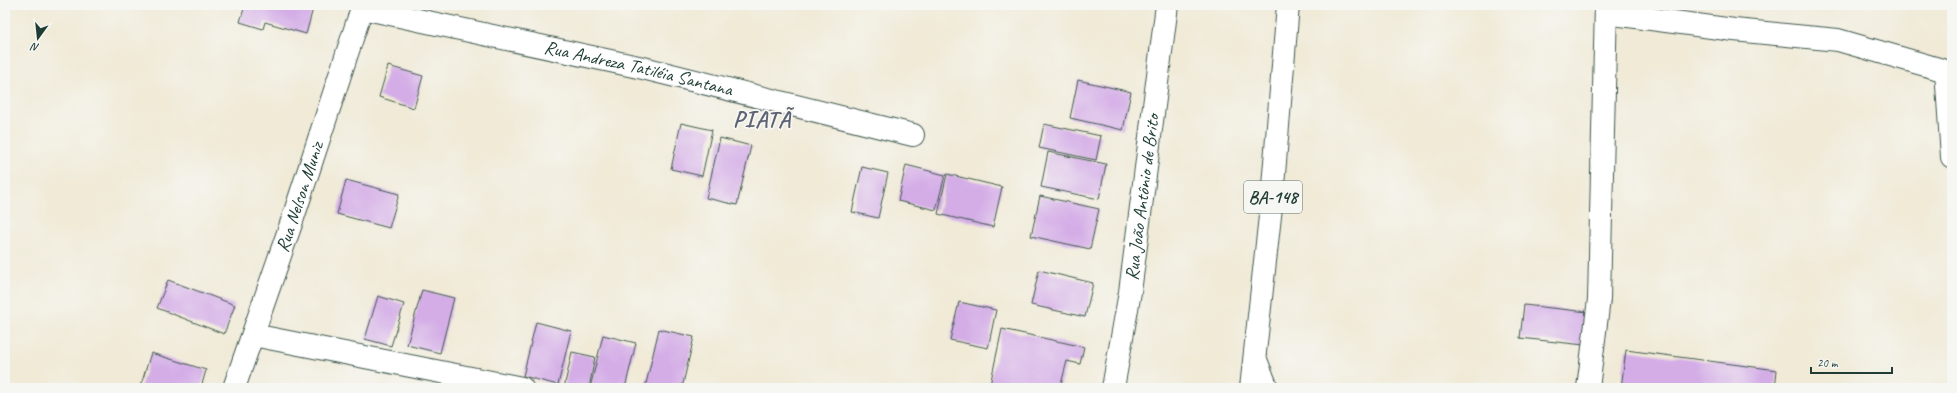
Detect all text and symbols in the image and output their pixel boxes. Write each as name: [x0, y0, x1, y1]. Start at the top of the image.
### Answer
north arrow: [18, 18, 58, 58]
street label: Rua Andreza Tatiléia Santana: [542, 35, 736, 102]
text: N: [28, 39, 41, 55]
district label: PIATÃ: [733, 105, 794, 134]
street label: Rua João Antônio de Brito: [1120, 111, 1165, 282]
street label: Rua Nelson Muniz: [270, 137, 330, 255]
road number: BA-148: [1244, 181, 1302, 213]
scale bar: [1811, 349, 1892, 375]
text: 20 m: [1817, 355, 1839, 371]

